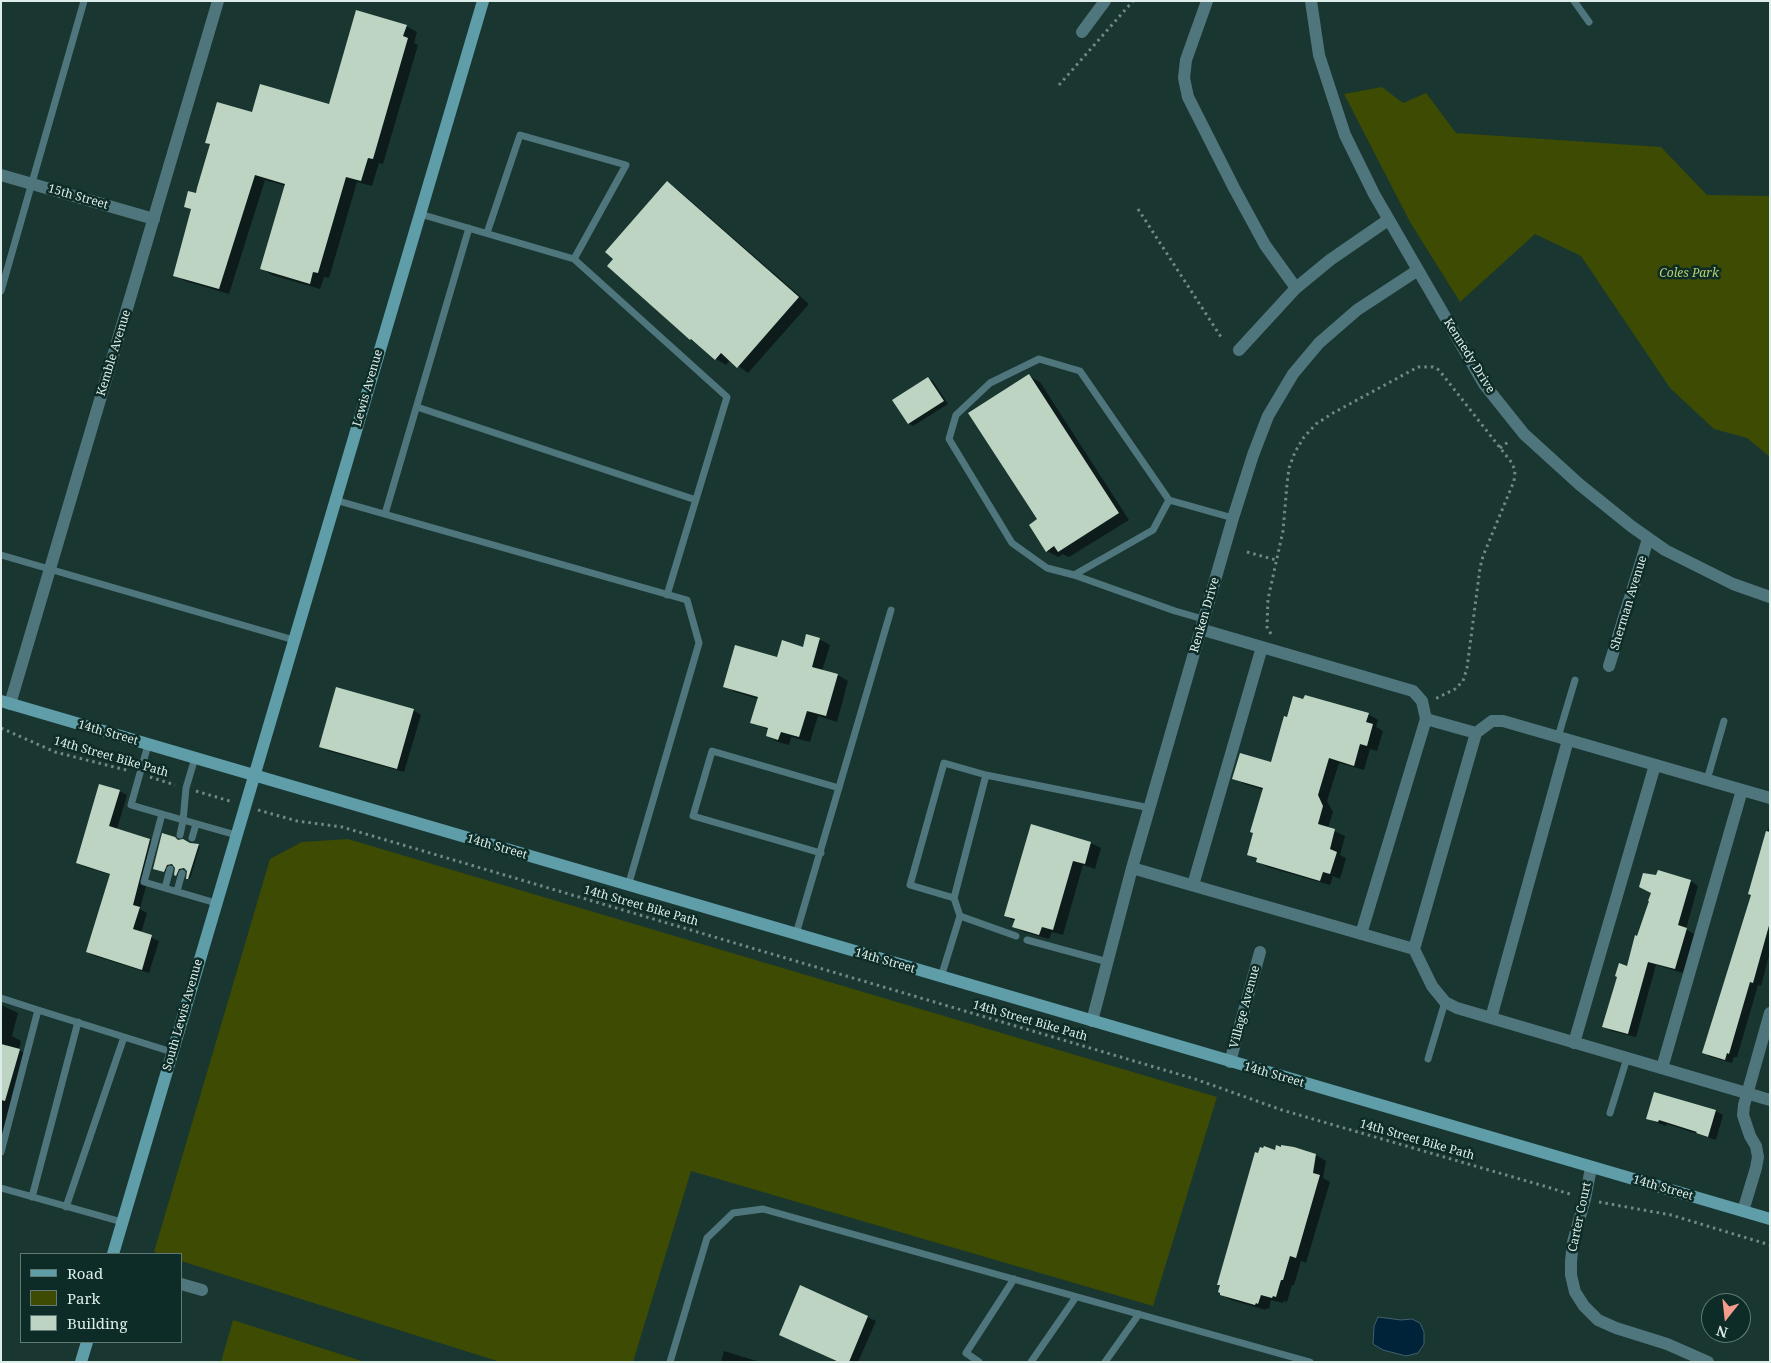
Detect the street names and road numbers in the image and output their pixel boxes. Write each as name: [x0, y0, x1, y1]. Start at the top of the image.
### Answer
street label: 15th Street: [46, 182, 110, 212]
street label: Kemble Avenue: [94, 308, 134, 398]
street label: Kennedy Drive: [1440, 316, 1498, 396]
street label: Lewis Avenue: [350, 348, 386, 428]
street label: Sherman Avenue: [1608, 554, 1650, 652]
street label: Renken Drive: [1187, 576, 1223, 654]
street label: 14th Street: [76, 718, 140, 748]
street label: 14th Street Bike Path: [52, 734, 170, 780]
street label: 14th Street: [465, 832, 529, 862]
street label: 14th Street Bike Path: [582, 883, 700, 929]
street label: 14th Street: [853, 946, 917, 976]
street label: South Lewis Avenue: [160, 957, 206, 1073]
street label: Village Avenue: [1227, 964, 1263, 1050]
street label: 14th Street Bike Path: [971, 998, 1089, 1044]
street label: 14th Street: [1242, 1060, 1306, 1090]
street label: 14th Street Bike Path: [1358, 1117, 1476, 1163]
street label: 14th Street: [1631, 1173, 1695, 1203]
street label: Carter Court: [1566, 1181, 1594, 1253]

